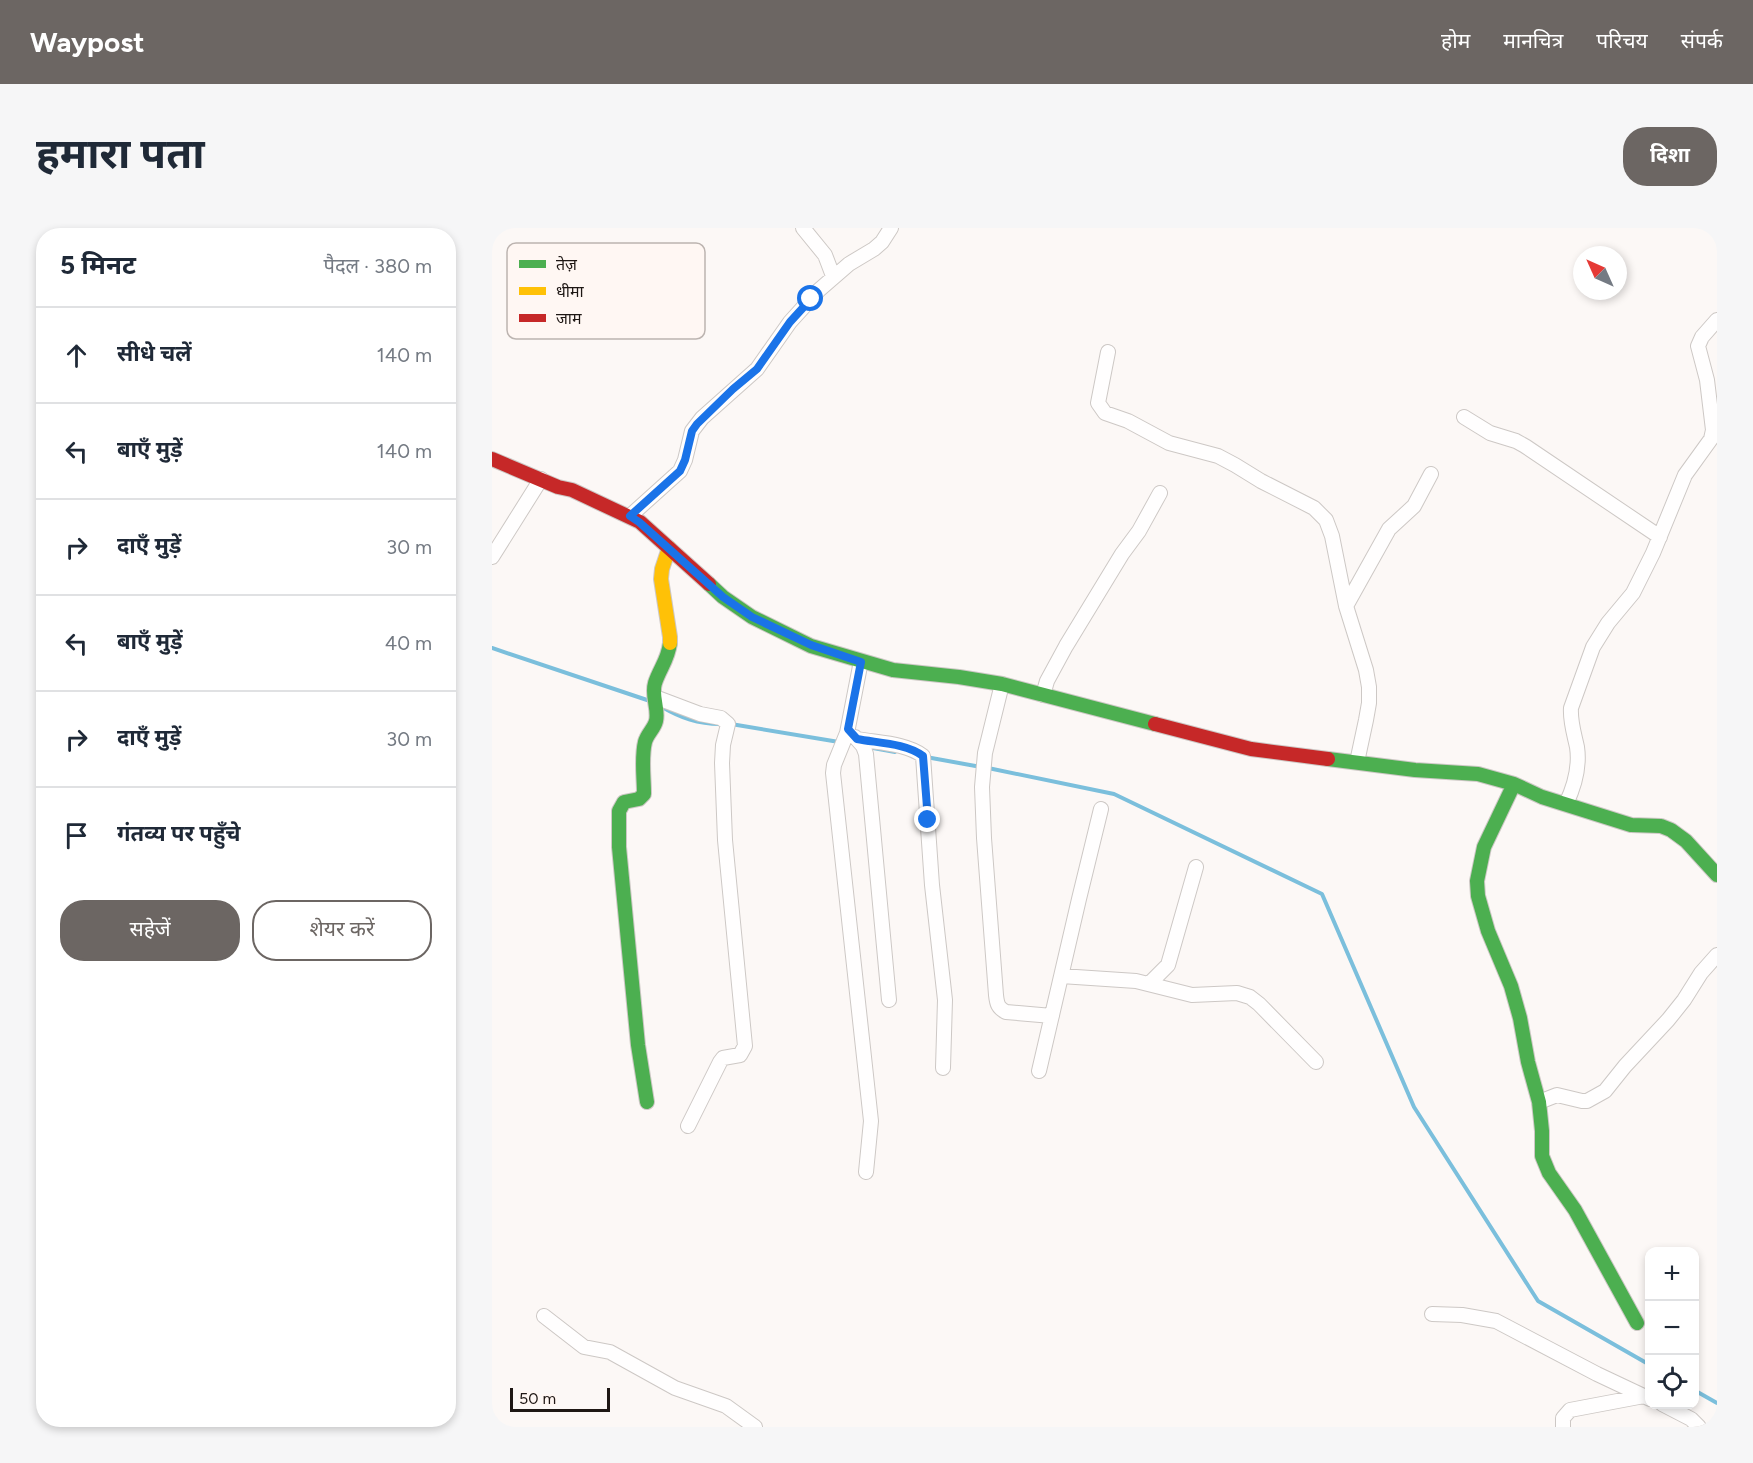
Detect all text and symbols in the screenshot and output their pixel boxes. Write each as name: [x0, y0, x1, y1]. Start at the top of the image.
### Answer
text: Waypost: [30, 25, 144, 59]
text: होम: [1441, 28, 1470, 53]
text: मानचित्र: [1503, 28, 1563, 53]
text: परिचय: [1596, 28, 1648, 53]
text: संपर्क: [1681, 28, 1723, 53]
button: दिशा: [1623, 127, 1717, 186]
text: हमारा पता: [36, 128, 205, 179]
legend: [507, 243, 705, 339]
north arrow: [1573, 246, 1627, 300]
text: 5 मिनट: [60, 249, 136, 281]
text: पैदल · 380 m: [324, 254, 432, 278]
text: तेज़: [556, 255, 578, 274]
text: धीमा: [556, 282, 585, 301]
route start: [797, 285, 823, 311]
text: जाम: [556, 309, 582, 328]
icon: ahead: [60, 339, 93, 372]
text: सीधे चलें: [117, 340, 192, 367]
text: 140 m: [377, 343, 432, 367]
icon: left: [60, 435, 93, 468]
text: बाएँ मुड़ें: [117, 436, 183, 463]
text: 140 m: [377, 439, 432, 463]
icon: right: [60, 531, 93, 564]
text: दाएँ मुड़ें: [117, 532, 181, 559]
text: 30 m: [386, 535, 432, 559]
icon: left: [60, 627, 93, 660]
text: बाएँ मुड़ें: [117, 628, 183, 655]
text: 40 m: [385, 631, 432, 655]
icon: right: [60, 723, 93, 756]
text: दाएँ मुड़ें: [117, 724, 181, 751]
text: 30 m: [386, 727, 432, 751]
route end: [914, 806, 940, 832]
icon: arrive: [60, 819, 93, 852]
text: गंतव्य पर पहुँचे: [117, 820, 241, 847]
button: सहेजें: [60, 900, 240, 961]
button: शेयर करें: [252, 900, 432, 961]
map controls: [1645, 1247, 1699, 1409]
button: +: [1645, 1247, 1699, 1301]
button: −: [1645, 1301, 1699, 1355]
button: locate: [1645, 1355, 1699, 1409]
scale bar: [510, 1385, 610, 1412]
text: 50 m: [519, 1389, 556, 1408]

